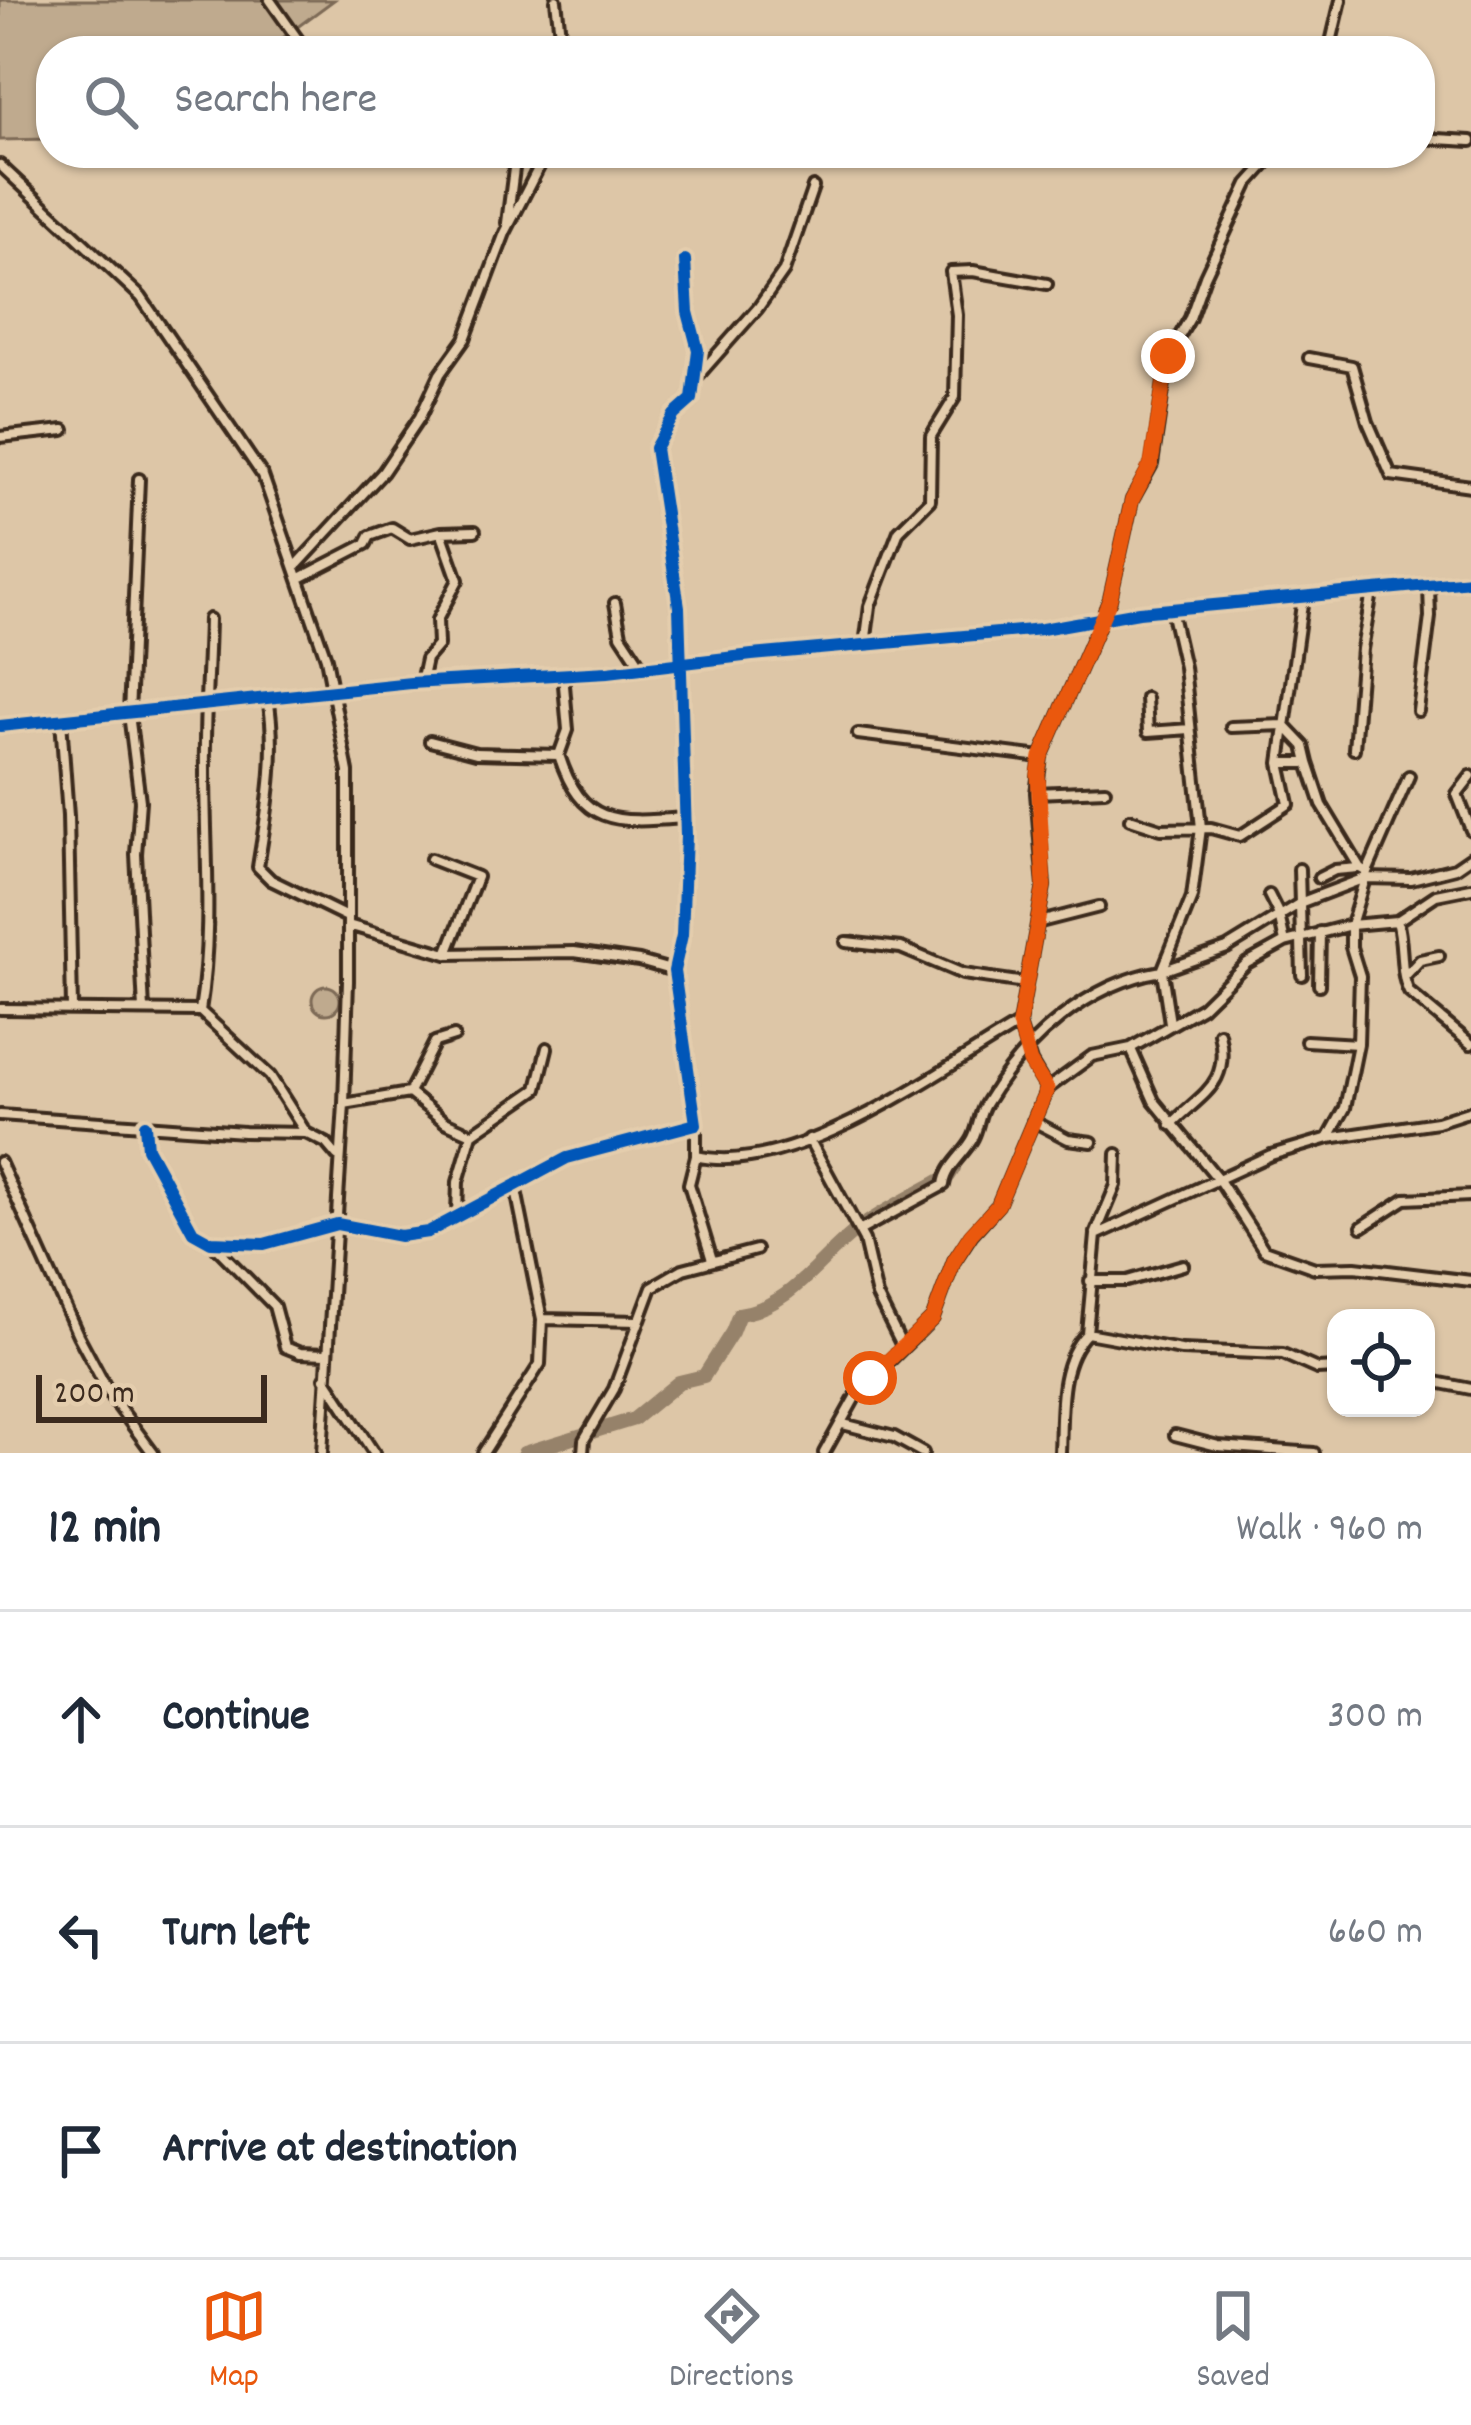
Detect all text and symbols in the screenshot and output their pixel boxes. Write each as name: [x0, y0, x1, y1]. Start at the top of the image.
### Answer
search box: [36, 36, 1435, 168]
icon: search: [78, 69, 144, 135]
text: Search here: [174, 70, 377, 134]
route end: [1141, 329, 1195, 383]
map controls: [1327, 1309, 1435, 1417]
button: locate: [1327, 1309, 1435, 1417]
route start: [843, 1351, 897, 1405]
scale bar: [36, 1369, 267, 1422]
text: 200 m: [54, 1372, 135, 1419]
text: 12 min: [48, 1495, 161, 1567]
text: Walk · 960 m: [1236, 1504, 1423, 1559]
icon: ahead: [48, 1686, 114, 1752]
text: Continue: [162, 1687, 310, 1751]
text: 300 m: [1327, 1691, 1423, 1746]
icon: left: [48, 1902, 114, 1968]
text: Turn left: [162, 1903, 310, 1967]
text: 660 m: [1328, 1907, 1423, 1962]
icon: arrive: [48, 2118, 114, 2184]
text: Arrive at destination: [162, 2119, 517, 2183]
tab: Map: [201, 2283, 267, 2402]
tab: Directions: [669, 2283, 794, 2402]
tab: Saved: [1196, 2283, 1270, 2402]

